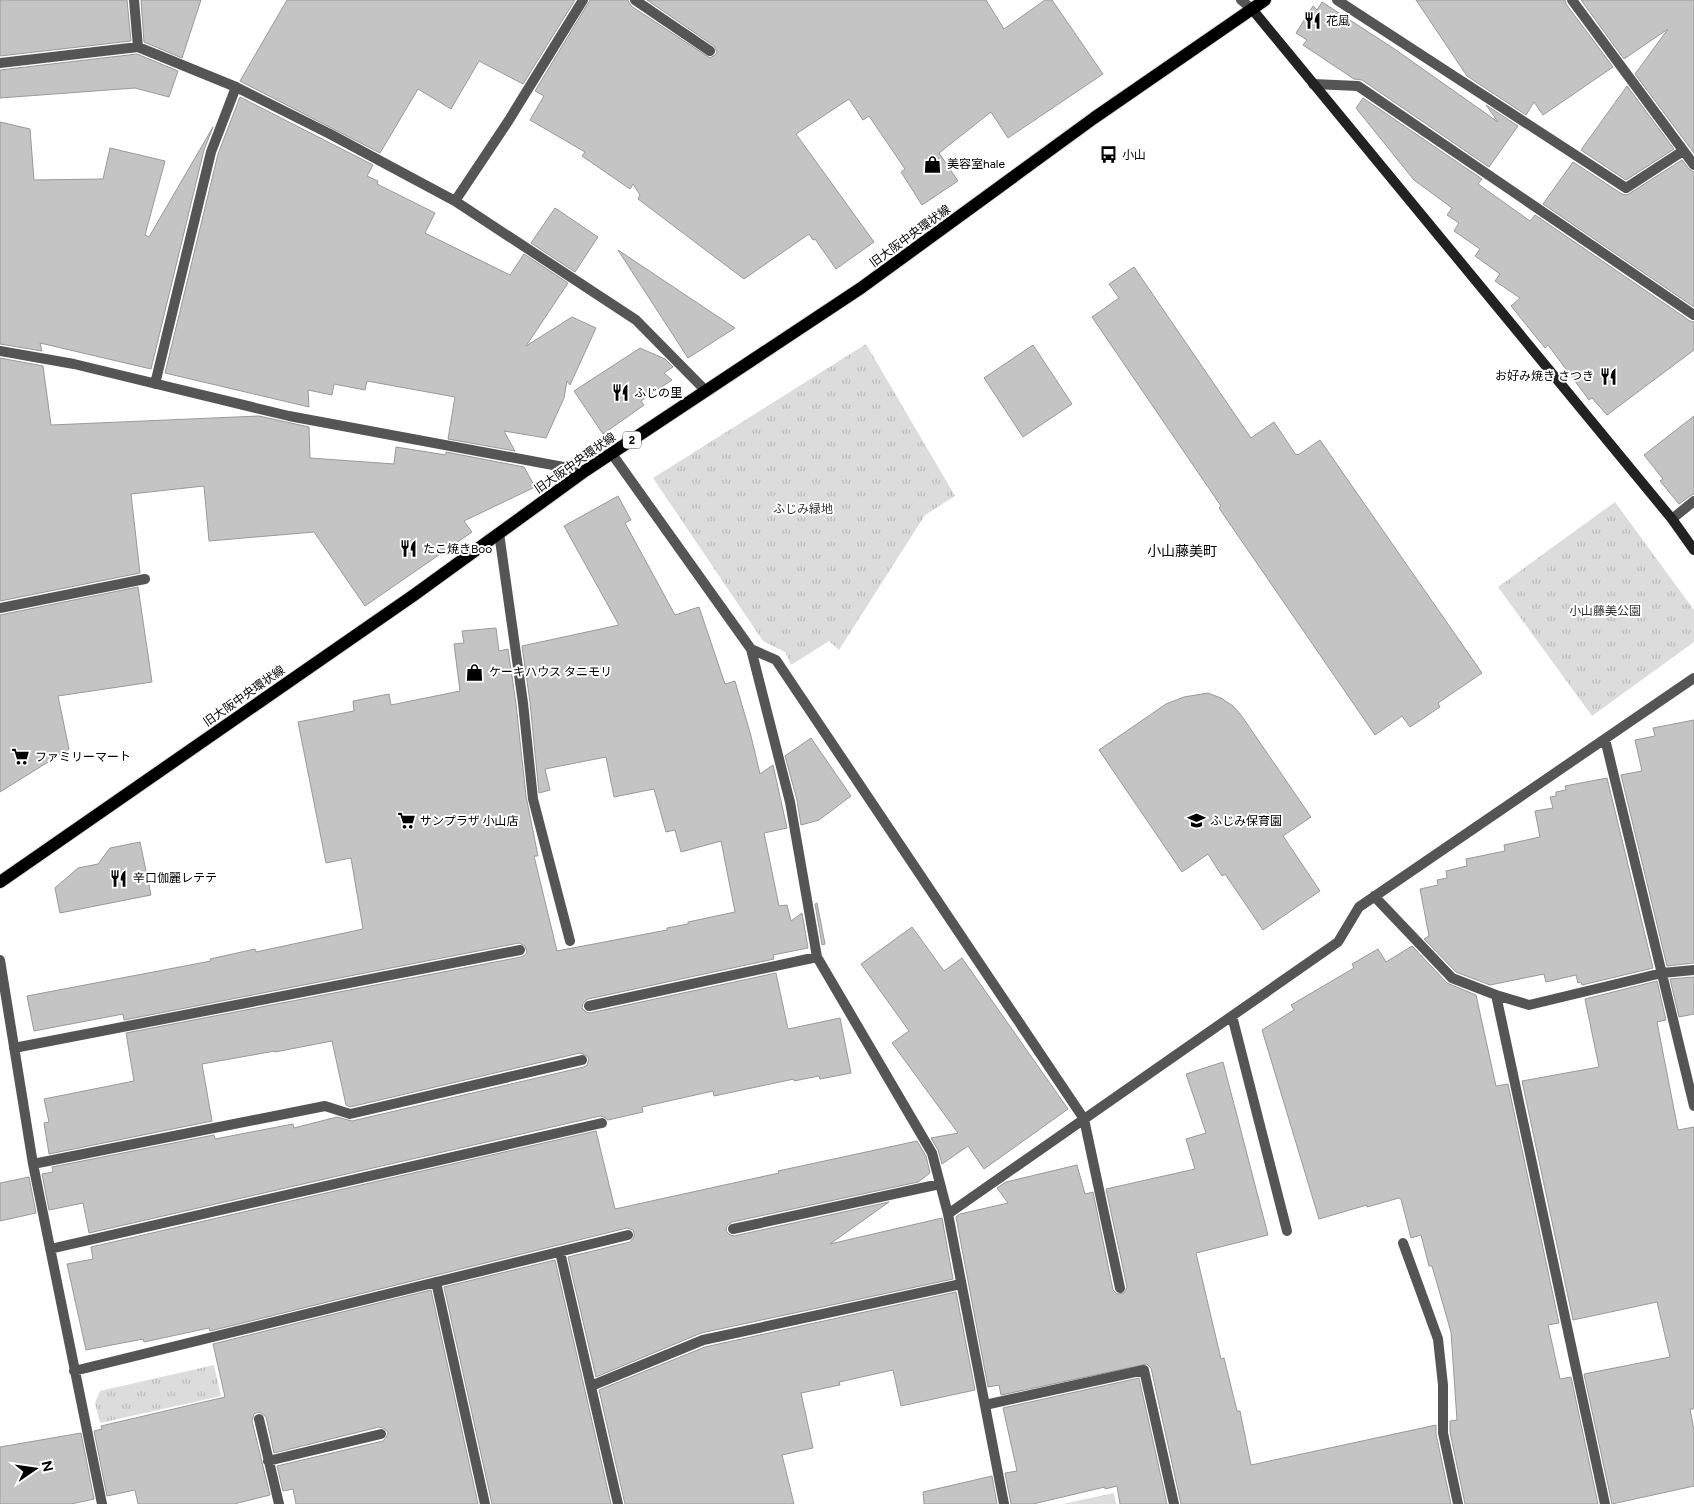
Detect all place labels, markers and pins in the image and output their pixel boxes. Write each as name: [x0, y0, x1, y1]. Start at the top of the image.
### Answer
restaurant icon: 花風: [1302, 11, 1322, 31]
place label: 花風: [1326, 14, 1350, 28]
bus stop icon: 小山: [1098, 145, 1118, 165]
place label: 小山: [1122, 148, 1146, 162]
shop icon: 美容室hale: [923, 154, 943, 174]
place label: 美容室hale: [947, 157, 1005, 171]
restaurant icon: お好み焼き さつき: [1598, 366, 1618, 386]
place label: お好み焼き さつき: [1495, 369, 1594, 383]
restaurant icon: ふじの里: [610, 383, 630, 403]
place label: ふじの里: [634, 386, 682, 400]
restaurant icon: たこ焼きBoo: [399, 539, 419, 559]
place label: たこ焼きBoo: [423, 542, 492, 556]
shop icon: ケーキハウス タニモリ: [465, 662, 485, 682]
place label: ケーキハウス タニモリ: [489, 665, 612, 679]
supermarket icon: ファミリーマート: [11, 747, 31, 767]
place label: ファミリーマート: [35, 750, 131, 764]
supermarket icon: サンプラザ 小山店: [396, 811, 416, 831]
school or university icon: ふじみ保育園: [1186, 811, 1206, 831]
place label: サンプラザ 小山店: [420, 814, 519, 828]
place label: ふじみ保育園: [1210, 814, 1282, 828]
restaurant icon: 辛口伽麗レテテ: [109, 868, 129, 888]
place label: 辛口伽麗レテテ: [133, 871, 217, 885]

